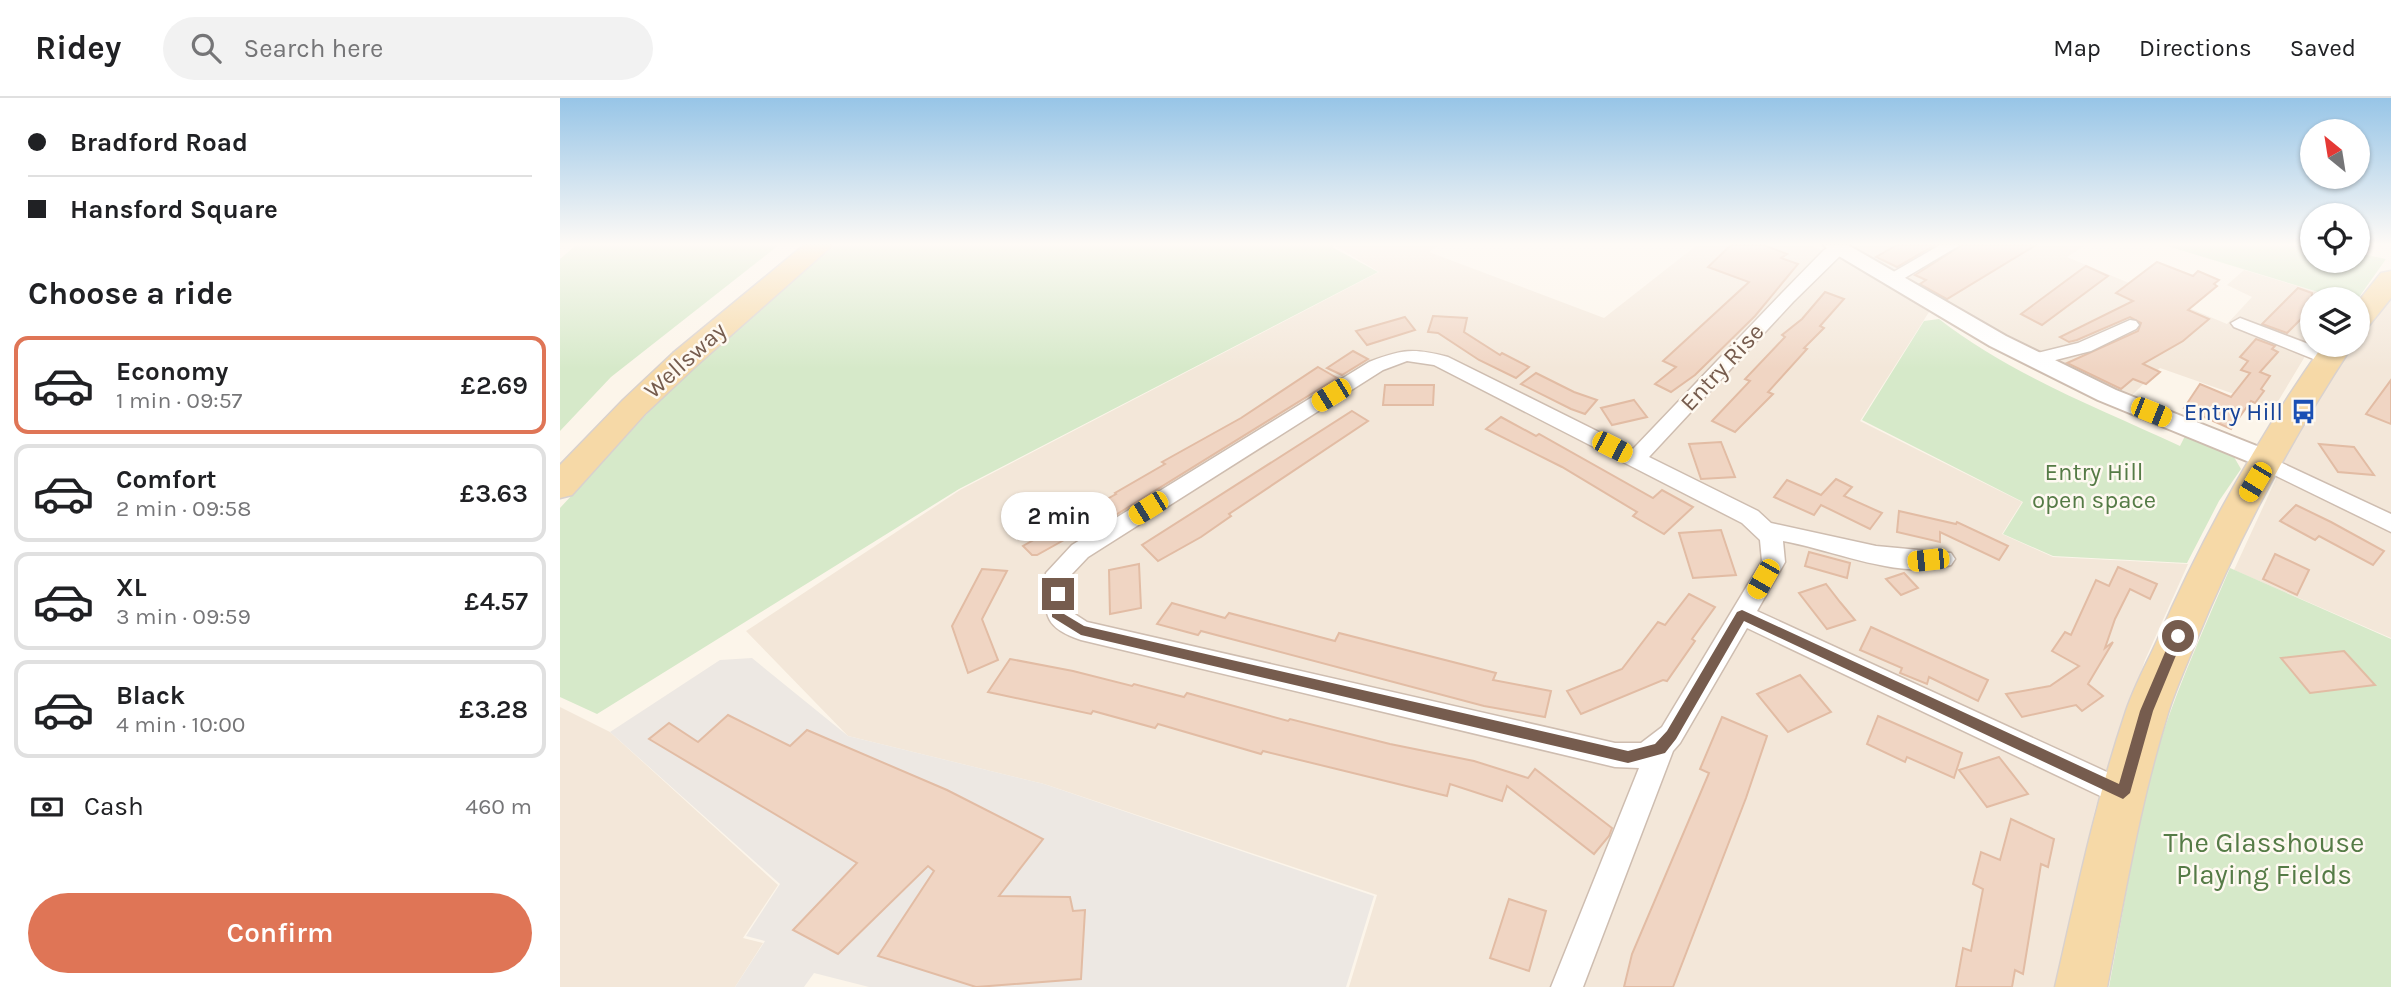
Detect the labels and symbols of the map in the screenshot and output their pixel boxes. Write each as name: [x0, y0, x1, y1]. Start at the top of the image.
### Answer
north arrow: [2300, 119, 2370, 189]
street label: Wellsway: [638, 316, 732, 404]
street label: Entry Rise: [1674, 317, 1770, 417]
car: [1308, 375, 1355, 415]
car: [2128, 394, 2175, 430]
place label: Entry Hill: [2184, 398, 2283, 426]
bus stop icon: Entry Hill: [2289, 398, 2317, 426]
car: [1589, 428, 1636, 466]
park label: Entry Hill open space: [2032, 458, 2156, 514]
car: [2236, 459, 2275, 505]
car: [1125, 488, 1172, 528]
callout: 2 min: [1000, 492, 1116, 542]
car: [1907, 547, 1950, 573]
car: [1744, 556, 1783, 602]
route end: [1042, 578, 1074, 610]
route start: [2162, 620, 2194, 652]
park label: The Glasshouse Playing Fields: [2164, 826, 2364, 891]

